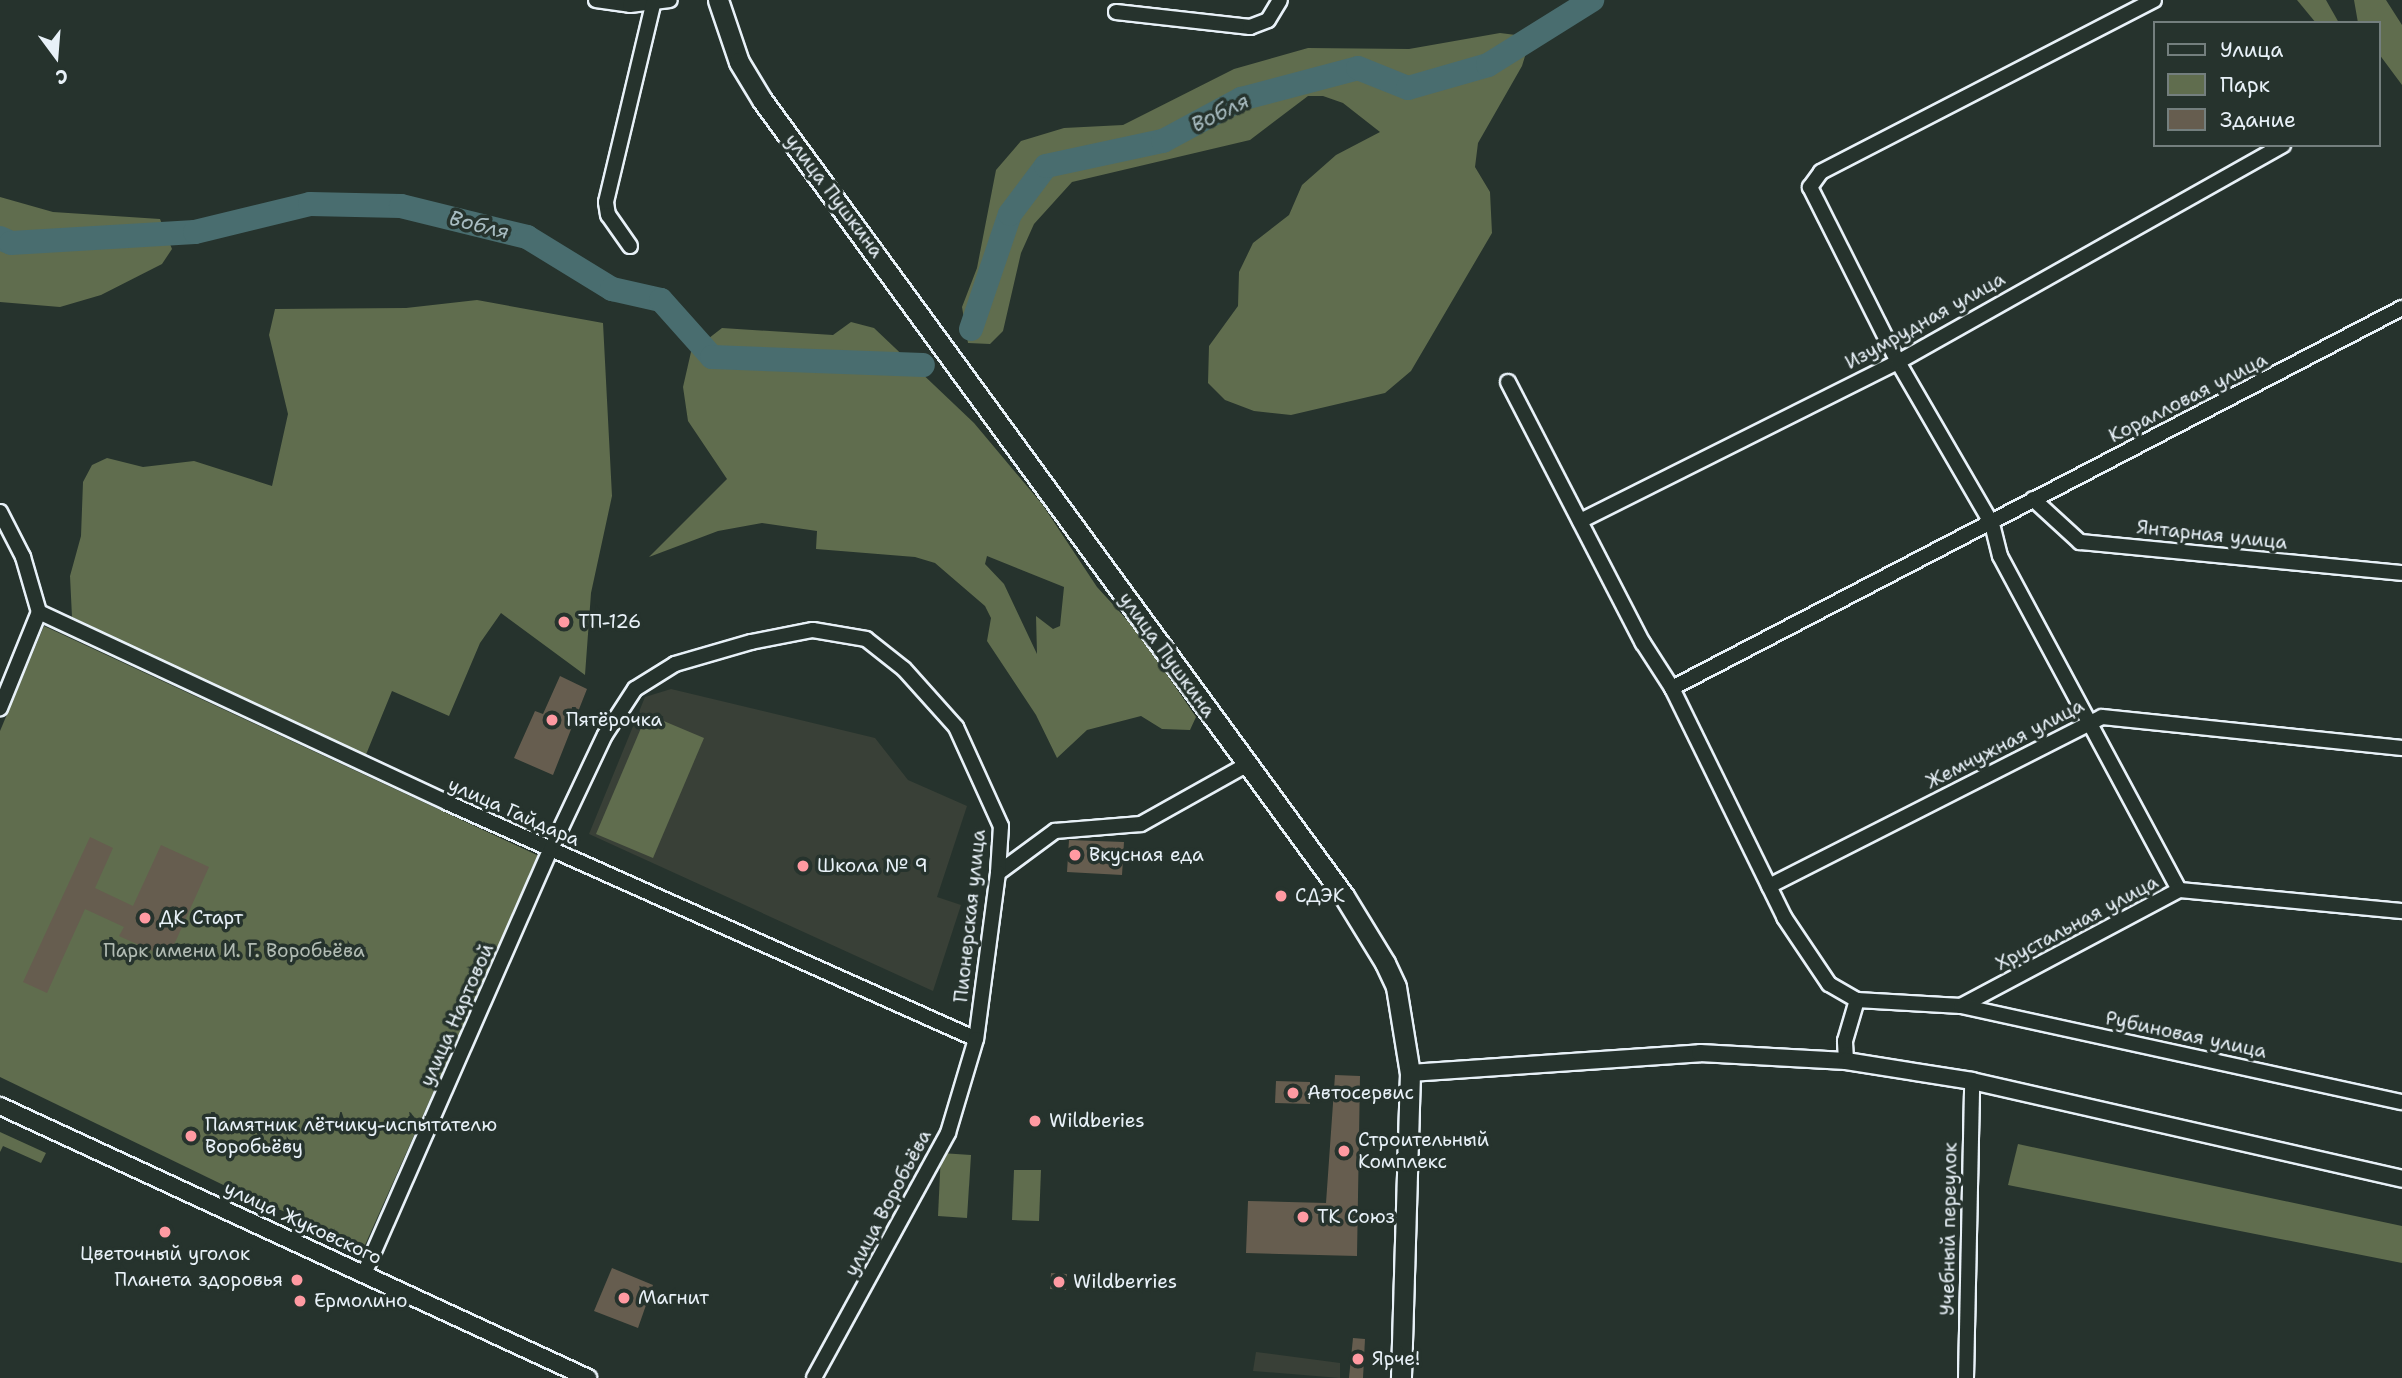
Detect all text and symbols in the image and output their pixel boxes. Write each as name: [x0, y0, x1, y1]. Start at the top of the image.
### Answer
north arrow: [21, 21, 91, 91]
legend: [2154, 21, 2381, 147]
text: Улица: [2220, 36, 2283, 64]
text: С: [53, 63, 71, 90]
text: Парк: [2220, 71, 2270, 99]
water label: Вобля: [1187, 88, 1253, 138]
text: Здание: [2220, 106, 2296, 134]
street label: улица Пушкина: [780, 130, 888, 262]
water label: Вобля: [446, 205, 512, 245]
street label: Изумрудная улица: [1841, 268, 2009, 374]
street label: Коралловая улица: [2105, 348, 2271, 448]
street label: Янтарная улица: [2136, 516, 2288, 554]
street label: улица Пушкина: [1114, 588, 1220, 722]
place label: ТП-126: [578, 611, 641, 633]
marker: ТП-126: [556, 614, 572, 630]
street label: Жемчужная улица: [1922, 694, 2088, 794]
place label: Пятёрочка: [566, 709, 662, 731]
marker: Пятёрочка: [544, 712, 560, 728]
street label: улица Гайдара: [445, 773, 583, 851]
street label: Пионерская улица: [950, 828, 990, 1004]
place label: Вкусная еда: [1089, 844, 1204, 866]
marker: Вкусная еда: [1067, 847, 1083, 863]
place label: Школа № 9: [817, 855, 928, 877]
marker: Школа № 9: [795, 858, 811, 874]
street label: Хрустальная улица: [1992, 871, 2162, 975]
place label: СДЭК: [1295, 885, 1345, 907]
marker: СДЭК: [1273, 888, 1289, 904]
place label: ДК Старт: [159, 907, 243, 929]
marker: ДК Старт: [137, 910, 153, 926]
park label: Парк имени И. Г. Воробьёва: [103, 940, 365, 962]
street label: улица Нартовой: [415, 940, 499, 1090]
street label: Рубиновая улица: [2103, 1007, 2269, 1063]
place label: Автосервис: [1307, 1082, 1414, 1104]
marker: Автосервис: [1285, 1085, 1301, 1101]
place label: Wildberies: [1049, 1110, 1145, 1132]
marker: Wildberies: [1027, 1113, 1043, 1129]
place label: Памятник лётчику-испытателю Воробьёву: [205, 1114, 497, 1158]
street label: улица Воробьёва: [840, 1126, 936, 1280]
marker: Памятник лётчику-испытателю Воробьёву: [183, 1128, 199, 1144]
place label: Строительный Комплекс: [1358, 1129, 1489, 1173]
street label: Учебный переулок: [1936, 1142, 1962, 1316]
marker: Строительный Комплекс: [1336, 1143, 1352, 1159]
street label: улица Жуковского: [221, 1176, 385, 1270]
place label: ТК Союз: [1317, 1206, 1395, 1228]
marker: ТК Союз: [1295, 1209, 1311, 1225]
marker: Цветочный уголок: [157, 1224, 173, 1240]
place label: Цветочный уголок: [80, 1243, 250, 1265]
place label: Планета здоровья: [115, 1269, 283, 1291]
place label: Wildberries: [1073, 1271, 1177, 1293]
marker: Планета здоровья: [289, 1272, 305, 1288]
marker: Wildberries: [1051, 1274, 1067, 1290]
place label: Магнит: [638, 1287, 709, 1309]
place label: Ермолино: [314, 1290, 408, 1312]
marker: Магнит: [616, 1290, 632, 1306]
marker: Ермолино: [292, 1293, 308, 1309]
place label: Ярче!: [1372, 1348, 1420, 1370]
marker: Ярче!: [1350, 1351, 1366, 1367]

